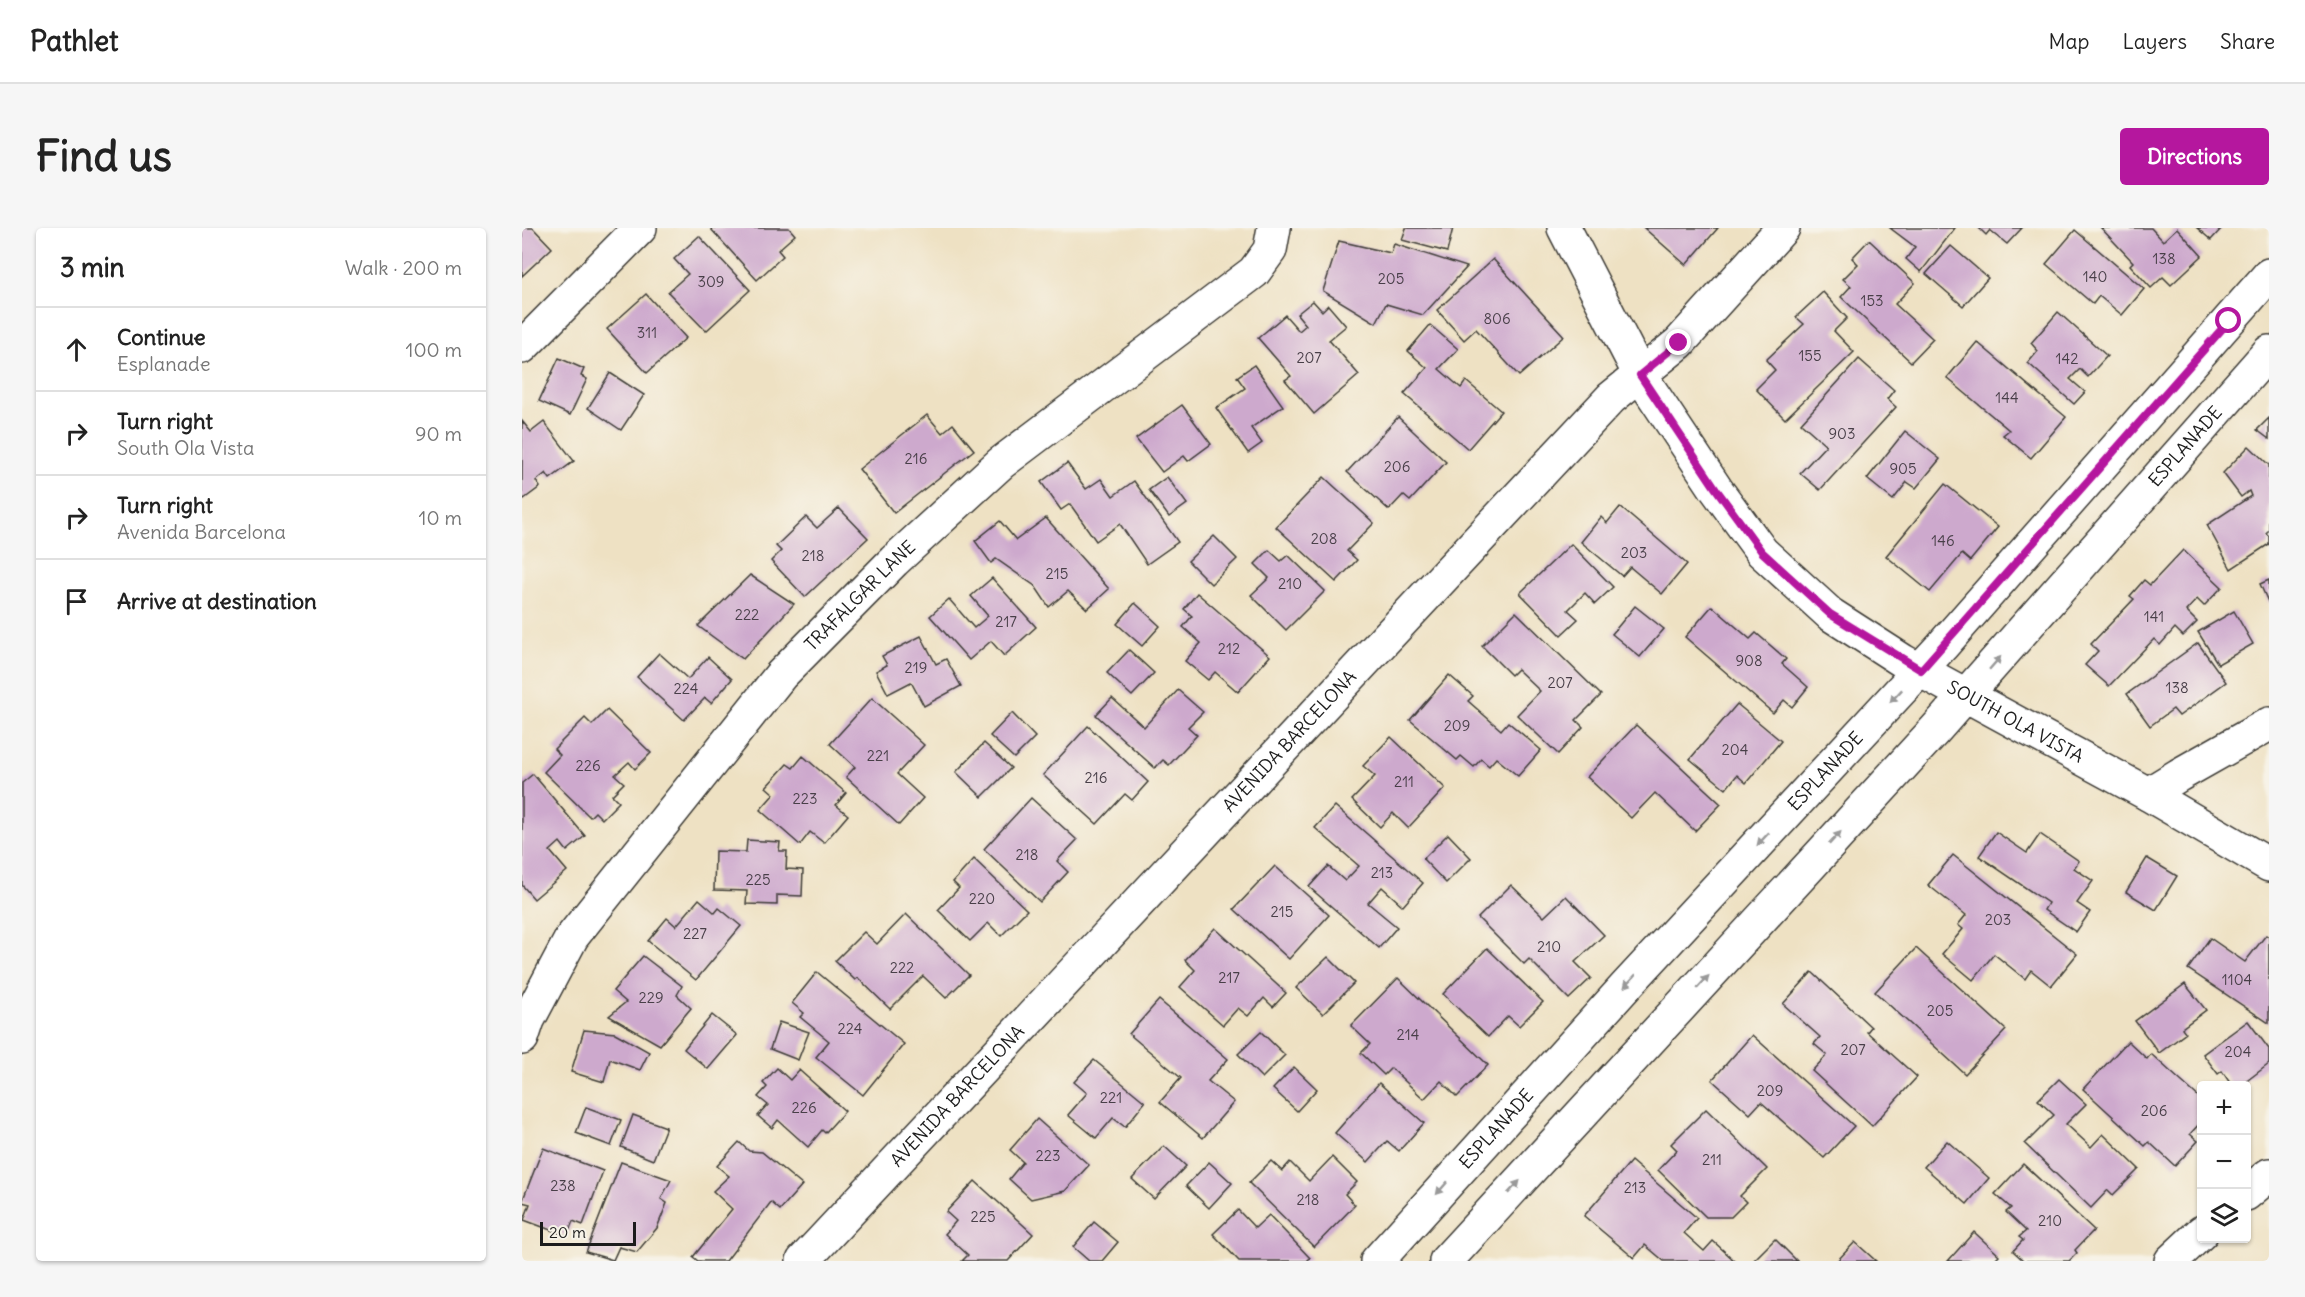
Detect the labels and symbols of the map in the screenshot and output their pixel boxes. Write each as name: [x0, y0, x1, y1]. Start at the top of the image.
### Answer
house number: 138: [2152, 249, 2176, 268]
house number: 140: [2083, 267, 2107, 286]
house number: 205: [1378, 269, 1404, 288]
house number: 309: [697, 272, 725, 291]
house number: 153: [1860, 291, 1884, 310]
route start: [2215, 307, 2241, 333]
house number: 806: [1483, 309, 1511, 328]
house number: 311: [637, 323, 657, 342]
route end: [1665, 329, 1691, 355]
house number: 155: [1798, 346, 1822, 365]
house number: 207: [1296, 348, 1322, 367]
house number: 142: [2056, 349, 2078, 368]
house number: 144: [1995, 388, 2019, 407]
street label: ESPLANADE: [2143, 401, 2227, 491]
house number: 903: [1828, 424, 1856, 443]
house number: 216: [905, 449, 927, 468]
house number: 206: [1384, 457, 1410, 476]
house number: 905: [1889, 459, 1917, 478]
house number: 208: [1311, 529, 1337, 548]
house number: 146: [1931, 531, 1955, 550]
street label: TRAFALGAR LANE: [799, 535, 920, 656]
house number: 203: [1621, 543, 1647, 562]
house number: 218: [802, 546, 824, 565]
house number: 215: [1046, 564, 1068, 583]
house number: 210: [1278, 574, 1302, 593]
house number: 222: [735, 605, 759, 624]
house number: 141: [2144, 607, 2164, 626]
house number: 217: [995, 612, 1017, 631]
house number: 212: [1218, 639, 1240, 658]
house number: 908: [1735, 651, 1763, 670]
one-way arrow: [1988, 656, 2001, 671]
house number: 219: [905, 658, 927, 677]
street label: AVENIDA BARCELONA: [1217, 665, 1361, 817]
house number: 207: [1547, 673, 1573, 692]
street label: SOUTH OLA VISTA: [1943, 675, 2088, 768]
house number: 138: [2165, 678, 2189, 697]
house number: 224: [674, 679, 699, 698]
one-way arrow: [1889, 689, 1903, 704]
house number: 209: [1444, 716, 1470, 735]
street label: ESPLANADE: [1783, 727, 1868, 815]
house number: 204: [1722, 740, 1749, 759]
house number: 221: [867, 746, 889, 765]
house number: 226: [575, 756, 601, 775]
house number: 216: [1085, 768, 1107, 787]
house number: 211: [1394, 772, 1414, 791]
house number: 223: [793, 789, 817, 808]
one-way arrow: [1757, 831, 1770, 846]
one-way arrow: [1828, 832, 1842, 846]
house number: 218: [1016, 845, 1038, 864]
house number: 213: [1371, 863, 1393, 882]
house number: 225: [745, 870, 771, 889]
house number: 220: [969, 889, 995, 908]
house number: 215: [1271, 902, 1293, 921]
house number: 203: [1985, 910, 2011, 929]
house number: 227: [683, 924, 707, 943]
house number: 210: [1537, 937, 1561, 956]
house number: 222: [890, 958, 914, 977]
house number: 217: [1218, 968, 1240, 987]
house number: 1104: [2222, 970, 2253, 989]
one-way arrow: [1623, 974, 1637, 989]
one-way arrow: [1696, 975, 1709, 990]
house number: 229: [638, 988, 664, 1007]
house number: 205: [1927, 1001, 1953, 1020]
house number: 224: [838, 1019, 863, 1038]
street label: AVENIDA BARCELONA: [885, 1020, 1029, 1171]
house number: 214: [1397, 1025, 1420, 1044]
house number: 207: [1840, 1040, 1866, 1059]
house number: 204: [2225, 1042, 2252, 1061]
house number: 209: [1757, 1081, 1783, 1100]
street label: ESPLANADE: [1454, 1084, 1538, 1174]
house number: 221: [1100, 1088, 1122, 1107]
house number: 226: [791, 1098, 817, 1117]
house number: 206: [2141, 1101, 2167, 1120]
house number: 223: [1036, 1146, 1060, 1165]
house number: 211: [1702, 1150, 1722, 1169]
house number: 238: [550, 1176, 576, 1195]
house number: 213: [1624, 1178, 1646, 1197]
one-way arrow: [1436, 1180, 1449, 1195]
one-way arrow: [1507, 1180, 1520, 1195]
house number: 218: [1297, 1190, 1319, 1209]
house number: 225: [970, 1207, 996, 1226]
house number: 210: [2038, 1211, 2062, 1230]
scale bar: [540, 1219, 636, 1246]

